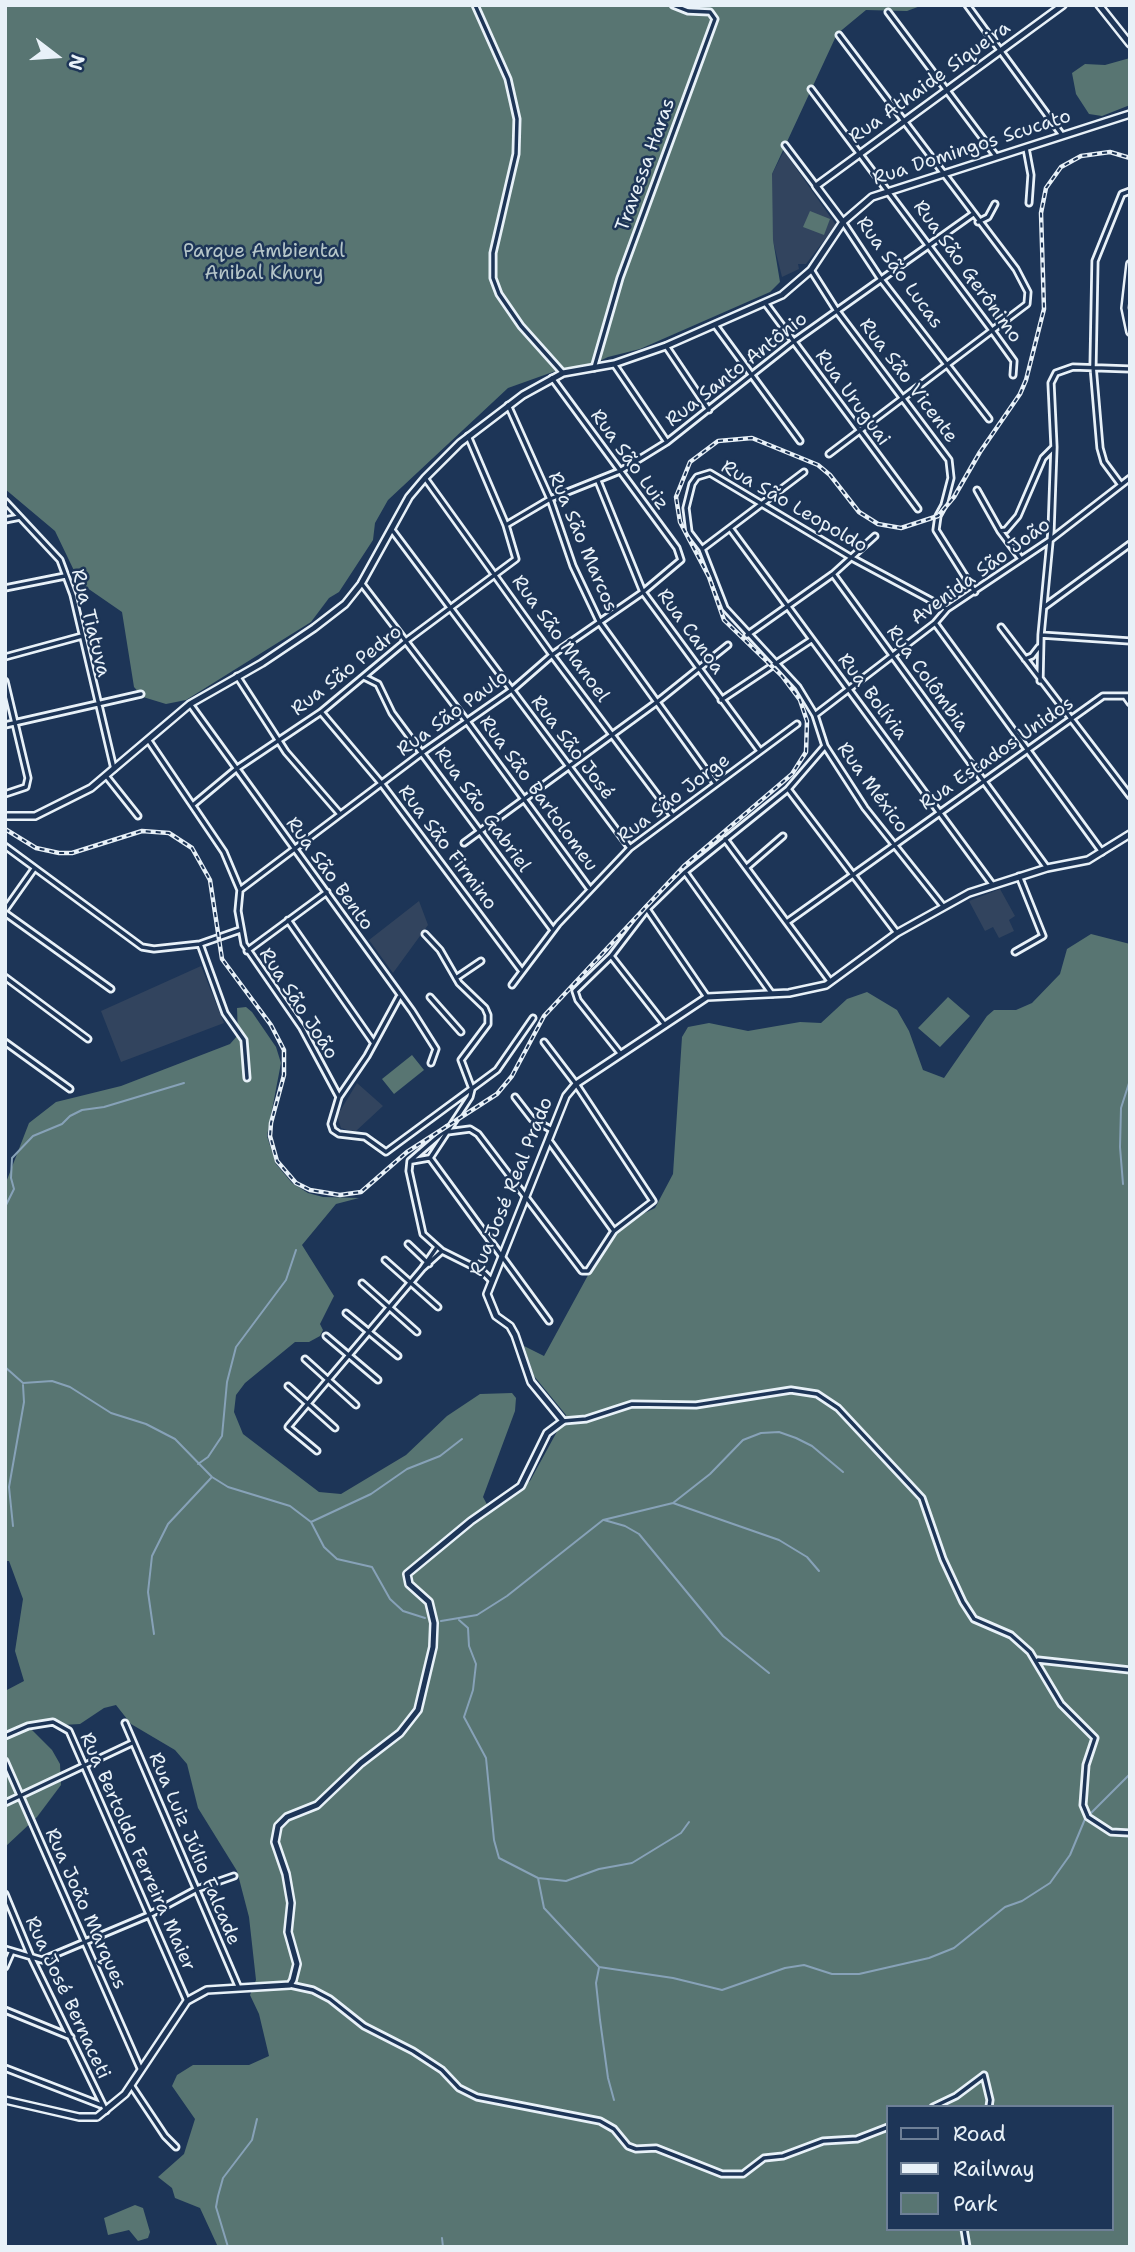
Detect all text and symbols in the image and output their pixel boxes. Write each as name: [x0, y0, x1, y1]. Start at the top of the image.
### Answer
street label: Rua Athaide Siqueira: [845, 17, 1015, 149]
north arrow: [21, 21, 91, 91]
text: N: [62, 51, 91, 73]
street label: Travessa Haras: [611, 95, 681, 235]
street label: Rua Domingos Scucato: [870, 105, 1074, 191]
street label: Rua São Gerônimo: [908, 196, 1026, 348]
street label: Rua São Lucas: [851, 213, 947, 333]
park label: Parque Ambiental Anibal Khury: [183, 241, 345, 285]
street label: Rua Santo Antônio: [662, 308, 812, 432]
street label: Rua São Vicente: [854, 314, 962, 448]
street label: Rua Uruguai: [810, 346, 894, 450]
street label: Rua São Luiz: [585, 405, 673, 515]
street label: Rua São Leopoldo: [717, 456, 871, 558]
street label: Rua São Marcos: [542, 469, 622, 615]
street label: Avenida São João: [907, 514, 1055, 630]
street label: Rua Tiatuva: [66, 567, 114, 679]
street label: Rua São Manoel: [506, 571, 614, 707]
street label: Rua Canoa: [651, 585, 729, 679]
street label: Rua São Pedro: [287, 621, 407, 721]
street label: Rua Colômbia: [881, 621, 973, 737]
street label: Rua Bolívia: [832, 649, 912, 745]
street label: Rua São Paulo: [393, 666, 513, 762]
street label: Rua São José: [525, 691, 619, 805]
street label: Rua Estados Unidos: [916, 692, 1078, 816]
street label: Rua São Bartolomeu: [474, 712, 602, 876]
street label: Rua México: [832, 738, 912, 838]
street label: Rua São Gabriel: [429, 743, 535, 877]
street label: Rua São Jorge: [613, 749, 735, 849]
street label: Rua São Firmino: [393, 781, 501, 915]
street label: Rua São Bento: [280, 813, 378, 935]
street label: Rua São João: [254, 944, 342, 1064]
street label: Rua José Real Prado: [466, 1094, 558, 1280]
street label: Rua Bertoldo Ferreira Maier: [74, 1729, 200, 1975]
street label: Rua Luiz Júlio Falcade: [143, 1749, 245, 1949]
street label: Rua João Marques: [39, 1825, 131, 1993]
street label: Rua José Bernaceti: [19, 1913, 115, 2083]
legend: [886, 2105, 1114, 2231]
text: Road: [953, 2120, 1006, 2148]
text: Railway: [953, 2155, 1035, 2183]
text: Park: [953, 2190, 998, 2218]

